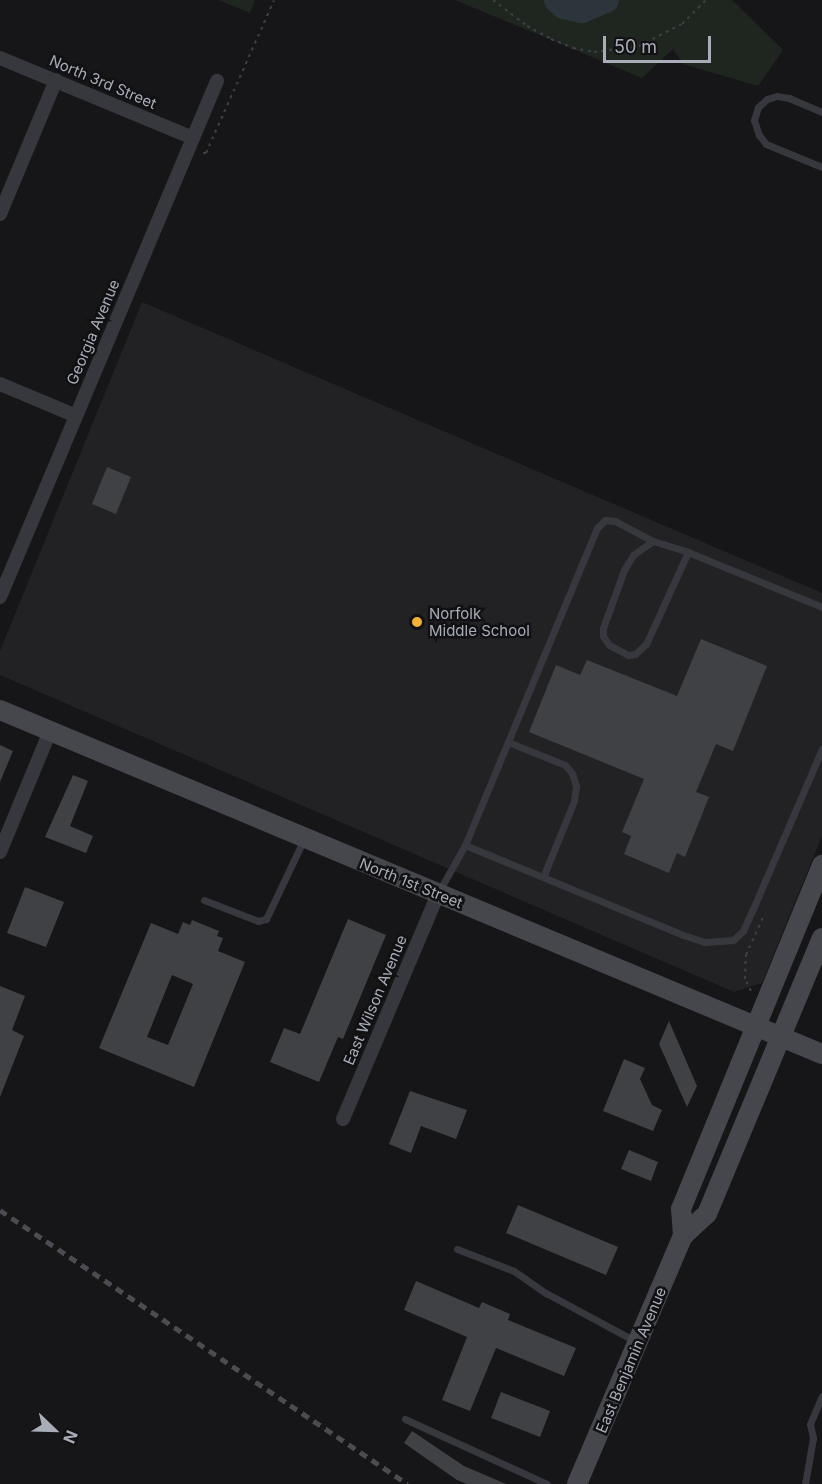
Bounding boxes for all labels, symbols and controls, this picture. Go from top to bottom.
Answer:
scale bar [606,24,714,62]
text: 50 m [614,36,657,57]
street label: North 3rd Street [47,51,159,113]
street label: Georgia Avenue [63,277,123,387]
place label: Norfolk Middle School [429,604,530,639]
marker: Norfolk Middle School [410,615,424,629]
street label: North 1st Street [357,854,465,912]
street label: East Wilson Avenue [340,932,410,1068]
street label: East Benjamin Avenue [592,1284,670,1436]
north arrow [24,1400,84,1460]
text: N [59,1428,82,1447]

